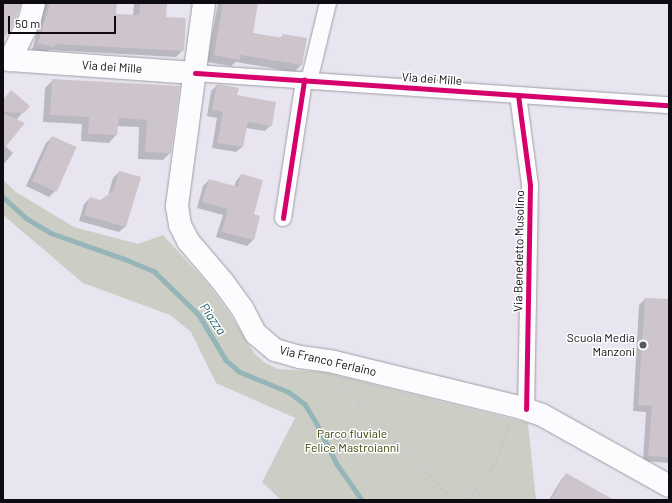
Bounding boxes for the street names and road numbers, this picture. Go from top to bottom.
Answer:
street label: Via dei Mille [81,58,143,76]
street label: Via dei Mille [401,70,463,88]
street label: Via Benedetto Musolino [511,190,527,312]
street label: Via Franco Ferlaino [278,343,378,379]

